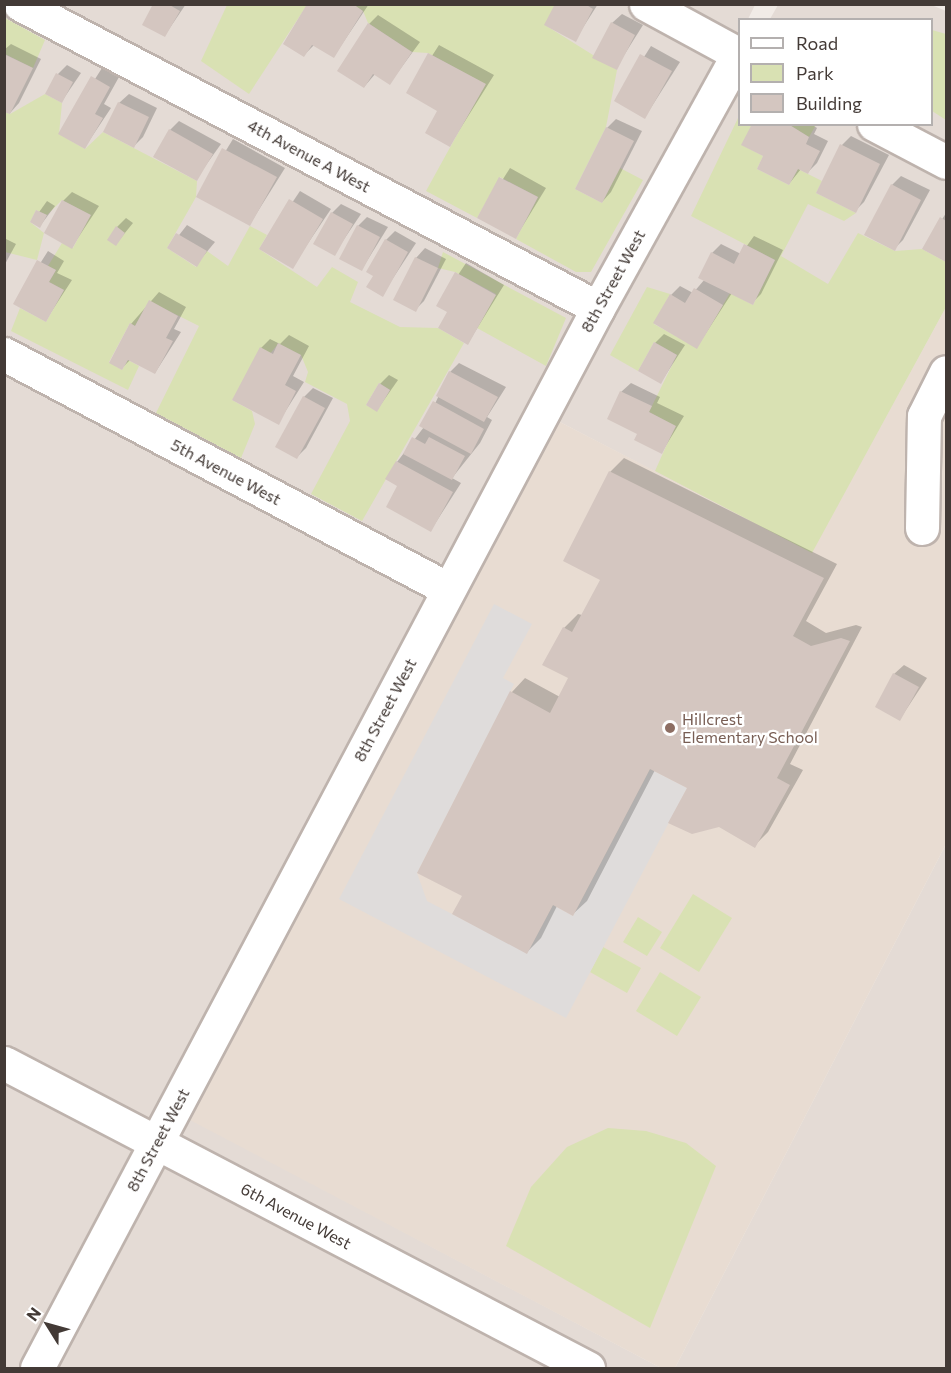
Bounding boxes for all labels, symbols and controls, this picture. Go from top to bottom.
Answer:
legend [738,18,933,126]
text: Road [796,32,838,54]
text: Park [796,62,834,84]
text: Building [796,92,862,114]
street label: 4th Avenue A West [244,116,374,196]
street label: 8th Street West [577,226,649,336]
street label: 5th Avenue West [168,435,284,509]
street label: 8th Street West [350,655,420,765]
place label: Hillcrest Elementary School [682,709,818,747]
marker: Hillcrest Elementary School [663,721,677,735]
street label: 8th Street West [123,1085,193,1195]
street label: 6th Avenue West [237,1179,355,1253]
north arrow [18,1295,78,1355]
text: N [22,1303,44,1324]

